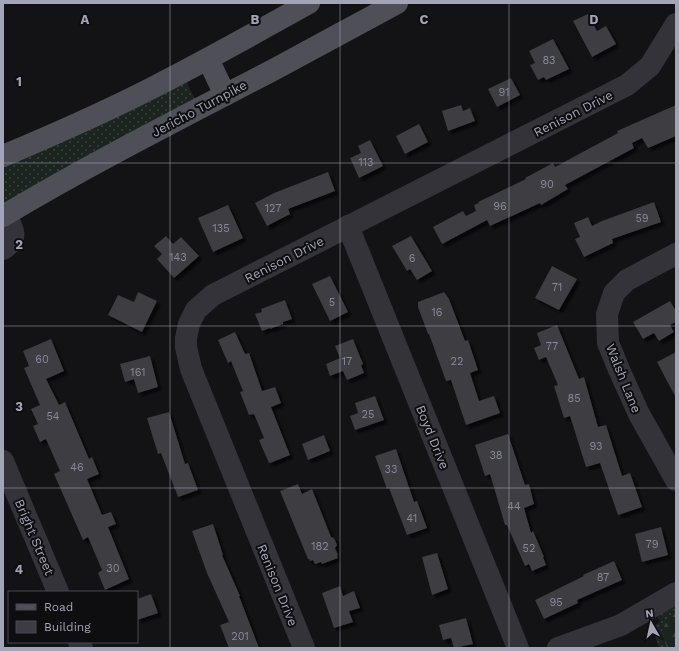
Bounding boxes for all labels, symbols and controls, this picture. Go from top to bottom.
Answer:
text: A [81,12,90,27]
text: B [251,12,260,27]
text: C [420,12,429,27]
text: D [589,12,599,27]
house number: 83 [543,54,555,67]
text: 1 [16,74,22,89]
street label: Jericho Turnpike [149,77,249,140]
house number: 91 [498,86,510,99]
street label: Renison Drive [531,87,615,140]
house number: 113 [359,156,374,169]
house number: 90 [540,178,554,191]
house number: 96 [493,200,507,213]
house number: 127 [265,202,281,215]
house number: 59 [635,212,649,225]
house number: 135 [212,222,230,235]
street label: Renison Drive [242,233,326,286]
text: 2 [15,237,23,252]
house number: 143 [169,251,187,264]
house number: 6 [409,252,416,265]
house number: 71 [552,281,562,294]
house number: 5 [329,296,335,309]
house number: 16 [432,306,443,319]
house number: 77 [546,340,558,353]
street label: Walsh Lane [603,341,644,415]
house number: 60 [35,353,49,366]
house number: 17 [342,355,352,368]
house number: 22 [451,355,463,368]
house number: 161 [130,366,146,379]
house number: 85 [567,392,581,405]
text: 3 [15,399,23,414]
street label: Boyd Drive [413,403,452,471]
house number: 25 [362,408,374,421]
house number: 54 [46,410,60,423]
house number: 93 [590,440,602,453]
house number: 38 [489,449,503,462]
house number: 46 [70,461,84,474]
house number: 33 [385,463,397,476]
street label: Bright Street [12,497,58,578]
house number: 44 [507,500,521,513]
house number: 41 [407,512,417,525]
house number: 79 [646,538,659,551]
house number: 182 [311,540,329,553]
street label: Renison Drive [254,542,301,628]
house number: 52 [523,542,535,555]
text: 4 [15,562,24,577]
house number: 30 [106,562,120,575]
house number: 87 [597,571,609,584]
legend [8,591,138,643]
house number: 95 [549,596,563,609]
text: Road [44,600,73,614]
north arrow [631,603,671,643]
text: N [644,607,655,621]
text: Building [44,620,91,634]
house number: 201 [231,630,249,643]

